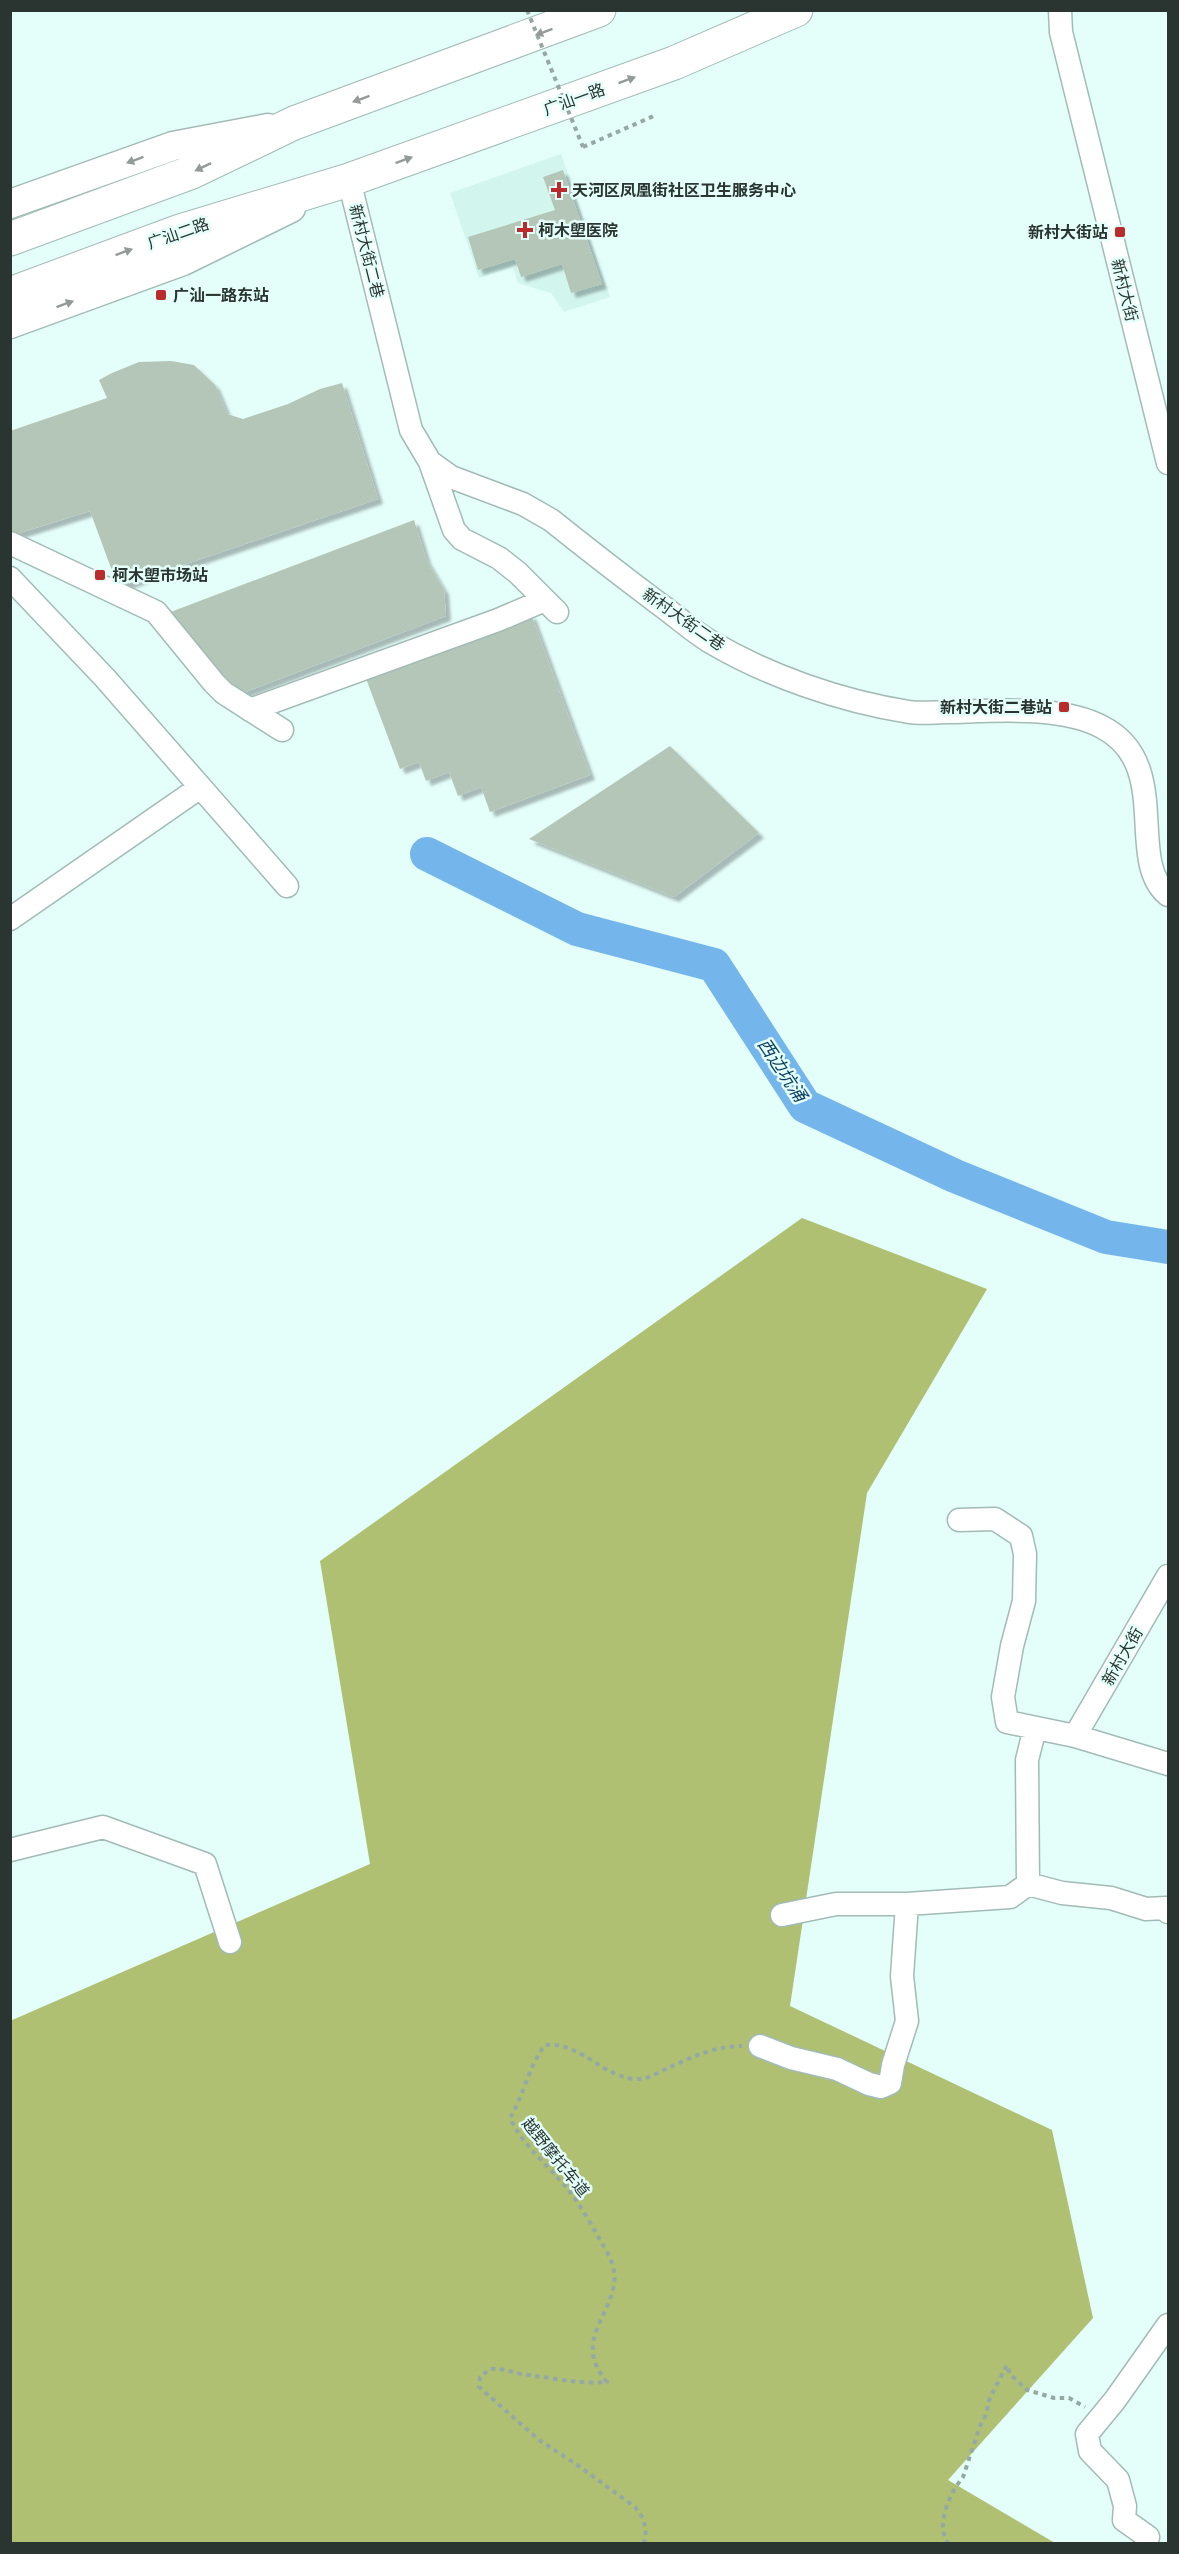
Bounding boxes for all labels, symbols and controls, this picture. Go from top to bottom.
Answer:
one-way arrow [535,27,553,37]
one-way arrow [618,74,636,84]
street label: 广汕一路 [541,80,607,119]
one-way arrow [352,94,370,104]
one-way arrow [125,155,143,165]
one-way arrow [395,155,413,165]
one-way arrow [194,161,212,171]
marker: 天河区凤凰街社区卫生服务中心 [550,181,568,199]
place label: 天河区凤凰街社区卫生服务中心 [572,181,796,200]
street label: 新村大街二巷 [346,202,387,300]
street label: 广汕二路 [145,214,212,253]
marker: 柯木塱医院 [516,221,534,239]
place label: 柯木塱医院 [538,221,618,240]
place label: 新村大街站 [1028,223,1108,242]
marker: 新村大街站 [1113,225,1127,239]
one-way arrow [116,246,134,256]
street label: 新村大街 [1108,257,1141,323]
place label: 广汕一路东站 [173,286,269,305]
marker: 广汕一路东站 [154,288,168,302]
one-way arrow [57,299,75,309]
place label: 柯木塱市场站 [112,566,208,585]
marker: 柯木塱市场站 [93,568,107,582]
street label: 新村大街二巷 [639,584,728,655]
place label: 新村大街二巷站 [940,698,1052,717]
marker: 新村大街二巷站 [1057,700,1071,714]
water label: 西边坑涌 [753,1034,812,1108]
street label: 新村大街 [1098,1624,1147,1689]
street label: 越野摩托车道 [518,2114,593,2201]

